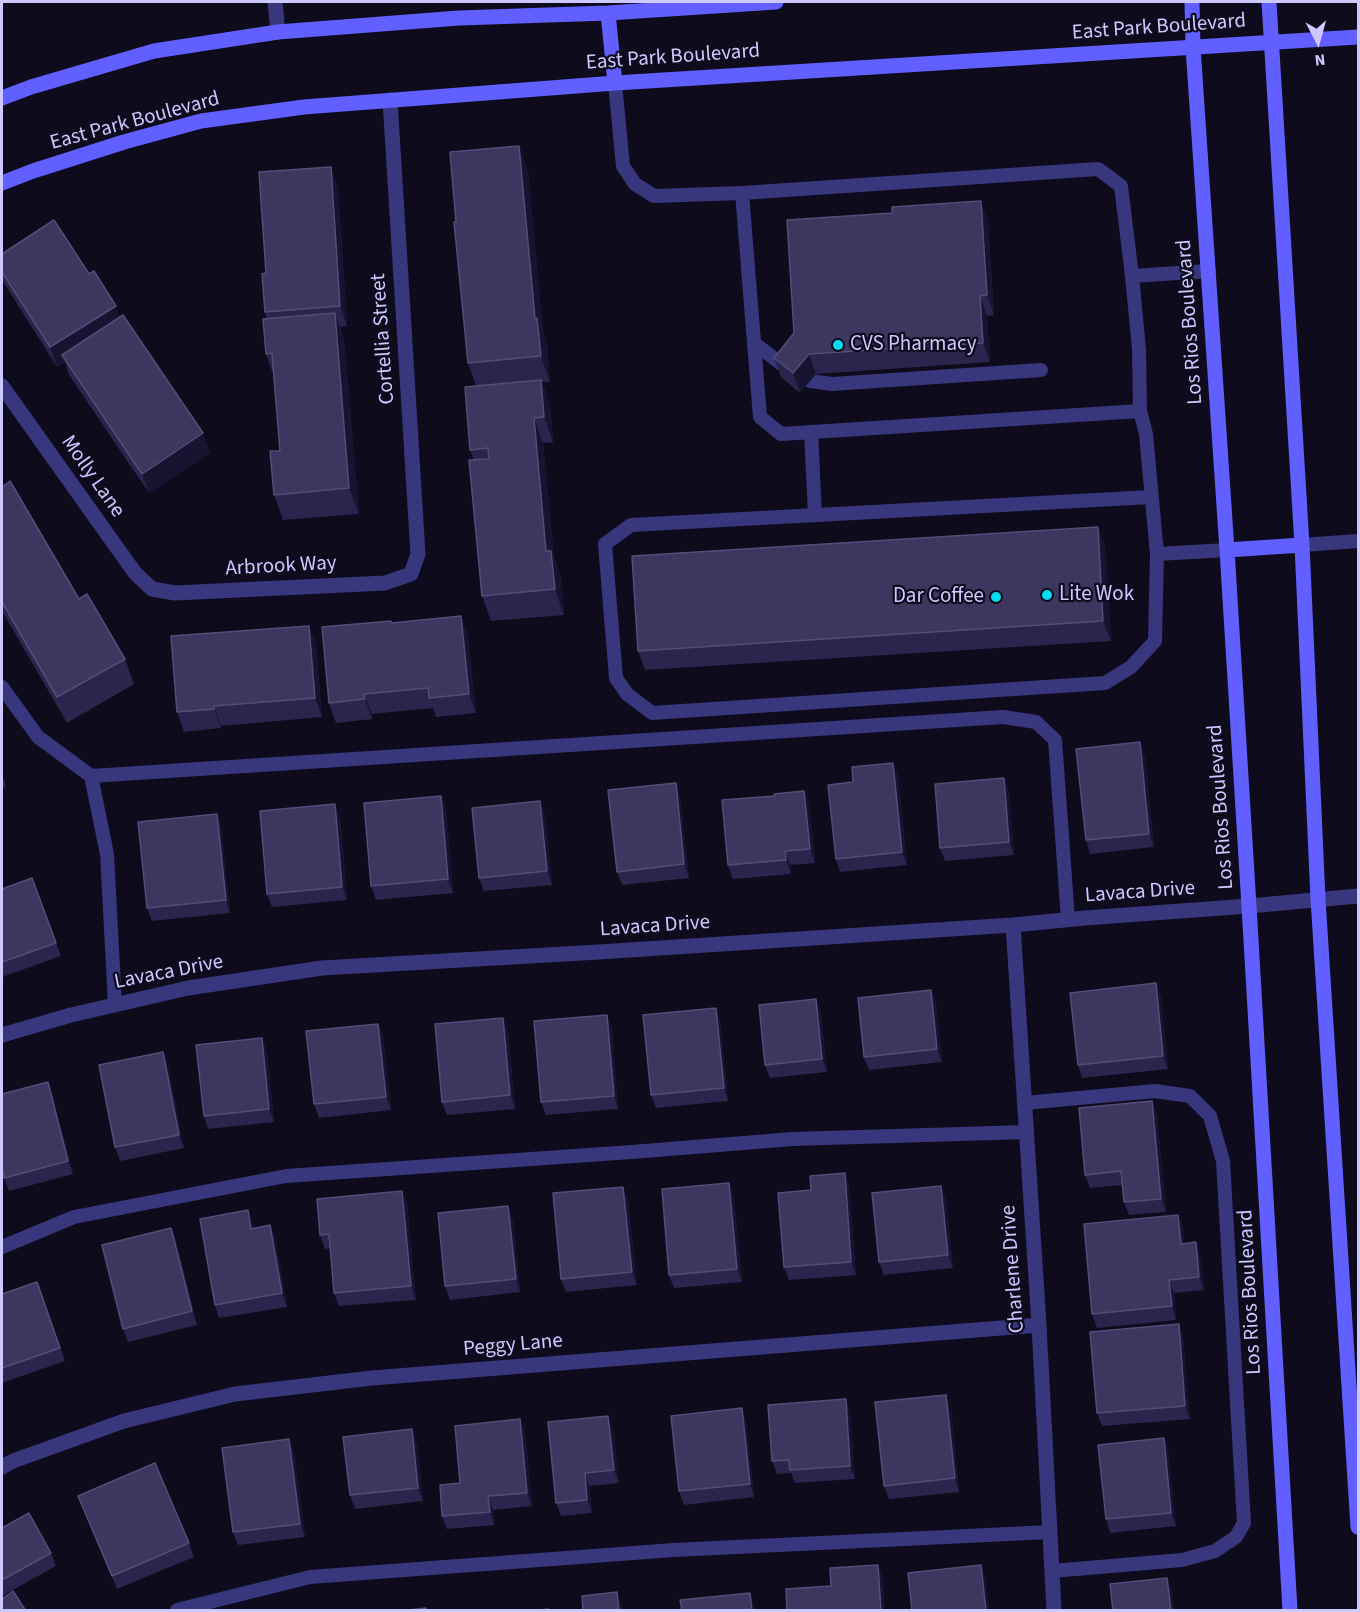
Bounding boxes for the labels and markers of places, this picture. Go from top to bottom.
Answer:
place label: CVS Pharmacy [850,332,977,358]
marker: CVS Pharmacy [831,338,845,352]
place label: Lite Wok [1059,582,1134,608]
place label: Dar Coffee [893,584,984,610]
marker: Lite Wok [1040,588,1054,602]
marker: Dar Coffee [989,590,1003,604]

